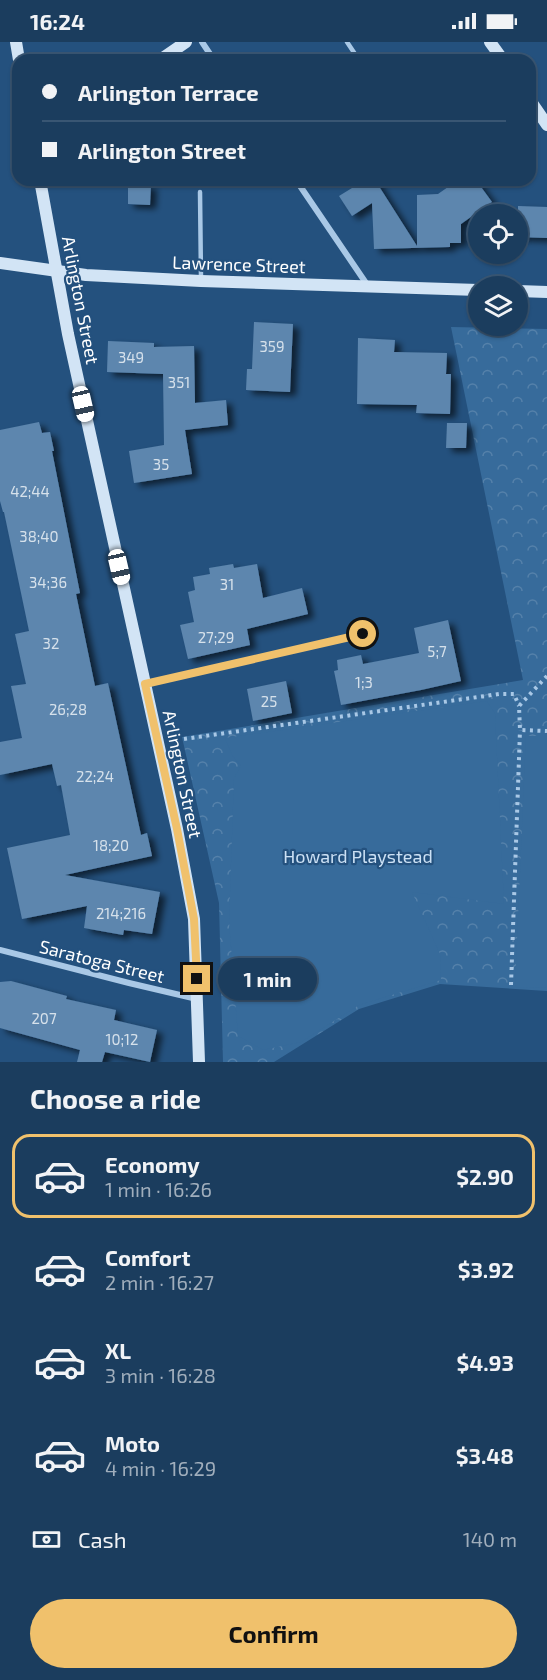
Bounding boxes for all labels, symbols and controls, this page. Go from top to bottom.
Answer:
text: 16:24 [30,8,85,34]
text: Arlington Terrace [78,79,259,105]
text: Arlington Street [78,137,246,163]
map controls [468,204,528,336]
button: locate [468,204,528,264]
street label: Arlington Street [58,234,104,366]
street label: Lawrence Street [172,251,306,277]
button: layers [468,276,528,336]
house number: 359 [260,337,284,355]
house number: 349 [118,348,144,366]
house number: 351 [168,373,190,391]
car [70,384,96,424]
house number: 35 [153,455,169,473]
house number: 42;44 [10,482,50,500]
house number: 38;40 [19,527,59,545]
car [106,547,132,587]
house number: 34;36 [29,573,67,591]
house number: 31 [220,575,234,593]
route start [349,620,376,647]
house number: 27;29 [198,628,234,646]
house number: 32 [43,634,59,652]
house number: 5;7 [427,642,447,660]
house number: 1;3 [355,673,373,691]
house number: 25 [261,692,277,710]
house number: 26;28 [49,700,87,718]
street label: Arlington Street [159,708,207,840]
house number: 22;24 [76,767,114,785]
house number: 18;20 [93,836,129,854]
park label: Howard Playstead [283,845,433,867]
house number: 214;216 [96,904,146,922]
street label: Saratoga Street [37,935,167,987]
callout: 1 min [218,958,317,1000]
route end [183,965,210,992]
text: 1 min [243,967,292,991]
house number: 207 [31,1009,57,1027]
house number: 10;12 [106,1030,138,1048]
text: Choose a ride [30,1082,201,1114]
icon: car [33,1149,87,1203]
text: Economy [105,1151,200,1177]
text: $2.90 [456,1163,514,1189]
text: 1 min · 16:26 [105,1177,212,1201]
icon: car [33,1242,87,1296]
text: Comfort [105,1244,190,1270]
text: $3.92 [458,1256,514,1282]
text: 2 min · 16:27 [105,1270,214,1294]
icon: car [33,1335,87,1389]
text: XL [105,1337,131,1363]
text: $4.93 [456,1349,514,1375]
text: 3 min · 16:28 [105,1363,216,1387]
icon: car [33,1428,87,1482]
text: Moto [105,1430,160,1456]
text: $3.48 [456,1442,514,1468]
text: 4 min · 16:29 [105,1456,216,1480]
icon: cash [30,1523,63,1556]
text: Cash [78,1526,127,1552]
text: 140 m [463,1527,517,1551]
button: Confirm [30,1599,517,1668]

